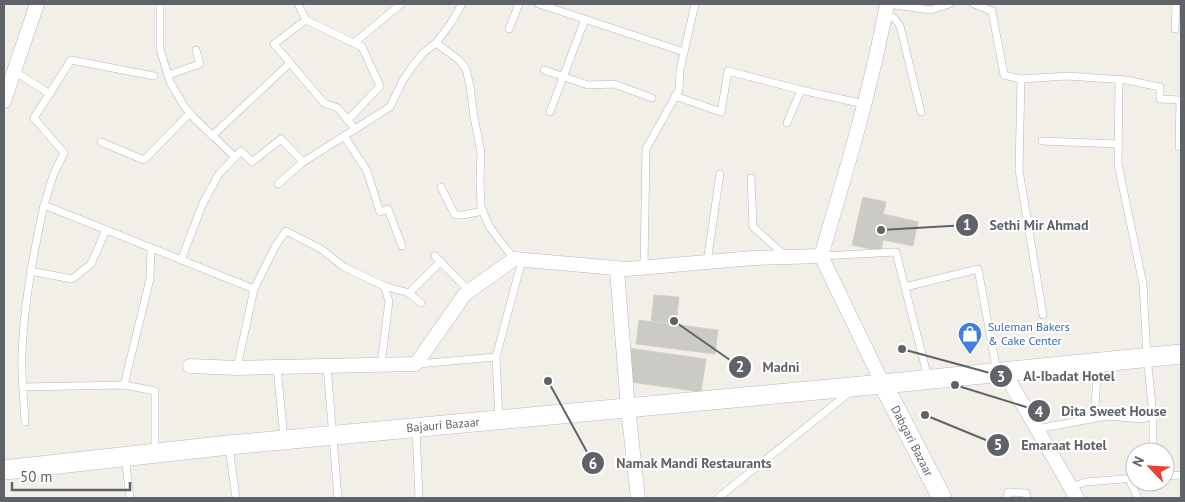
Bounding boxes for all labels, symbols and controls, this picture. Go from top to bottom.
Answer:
callout: Sethi Mir Ahmad [955,210,1099,239]
text: 1 [963,215,971,234]
text: Sethi Mir Ahmad [989,216,1089,234]
place label: Suleman Bakers & Cake Center [988,319,1070,348]
shop icon: Suleman Bakers & Cake Center [957,321,983,355]
callout: Madni [728,352,810,381]
text: 2 [736,357,744,376]
text: Madni [762,358,800,376]
callout: Al-Ibadat Hotel [988,362,1125,391]
text: 3 [997,367,1005,386]
text: Al-Ibadat Hotel [1023,367,1116,385]
callout: Dita Sweet House [1027,397,1177,426]
text: 4 [1035,402,1044,421]
text: Dita Sweet House [1061,402,1167,420]
street label: Dabgari Bazaar [888,403,937,479]
street label: Bajauri Bazaar [406,414,480,435]
callout: Emaraat Hotel [986,431,1116,460]
text: 5 [994,435,1002,454]
text: Emaraat Hotel [1021,436,1108,454]
north arrow [1125,442,1175,492]
callout: Namak Mandi Restaurants [581,449,781,478]
text: 6 [589,454,597,473]
text: Namak Mandi Restaurants [616,454,772,472]
text: N [1128,454,1148,469]
scale bar [12,460,130,492]
text: 50 m [20,467,53,486]

